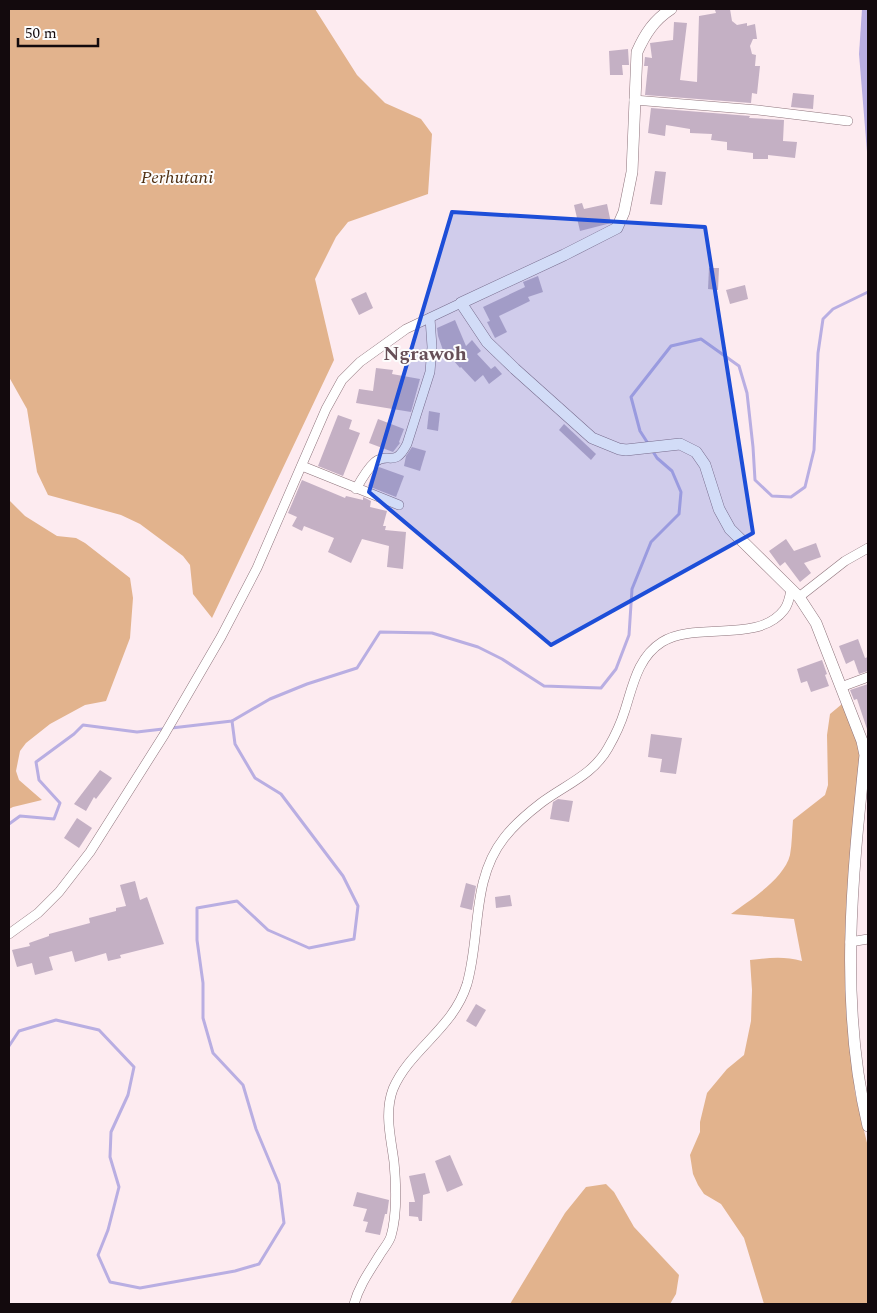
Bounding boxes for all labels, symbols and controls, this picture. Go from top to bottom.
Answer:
scale bar [18,15,98,47]
text: 50 m [25,22,57,45]
park label: Perhutani [141,164,213,191]
district label: Ngrawoh [383,339,467,369]

